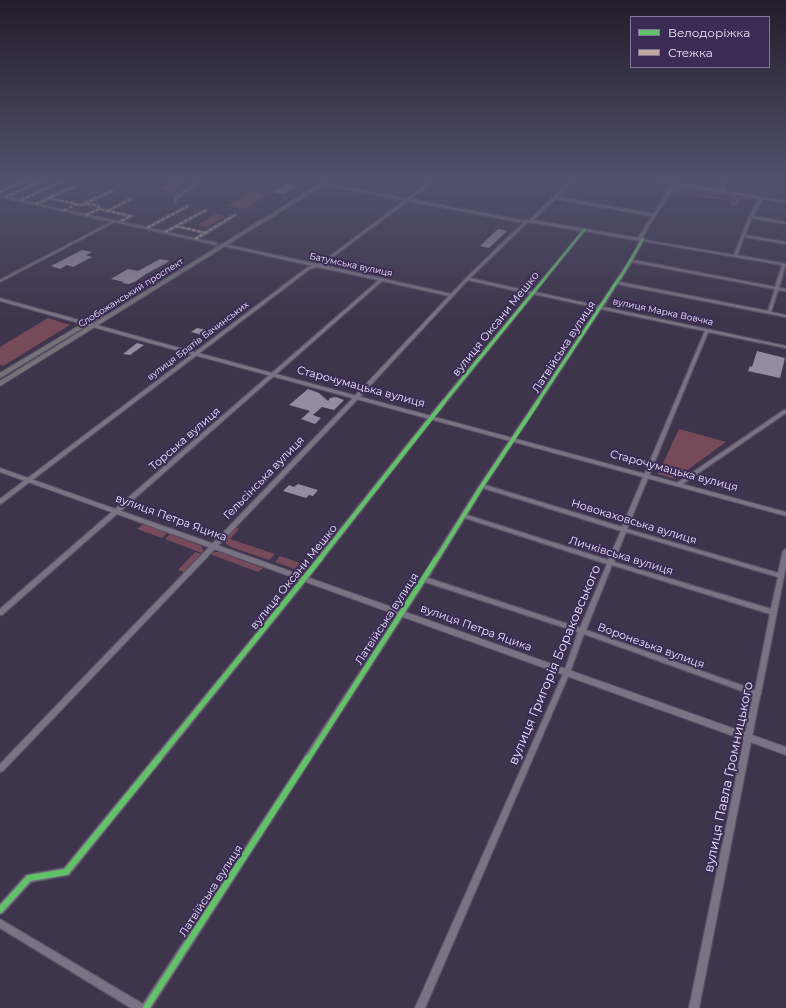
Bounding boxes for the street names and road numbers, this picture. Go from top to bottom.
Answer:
street label: Батумська вулиця [308,251,394,279]
street label: Слобожанський проспект [76,256,186,330]
street label: вулиця Оксани Мешко [450,269,542,379]
street label: вулиця Марка Вовчка [612,296,714,328]
street label: вулиця Братів Бачинських [145,299,251,383]
street label: Латвійська вулиця [529,299,599,395]
street label: Старочумацька вулиця [295,364,427,410]
street label: Торська вулиця [147,405,223,473]
street label: Гельсінська вулиця [221,434,307,522]
street label: Старочумацька вулиця [608,448,740,494]
street label: вулиця Петра Яцика [113,492,229,544]
street label: Новокаховська вулиця [569,497,699,547]
street label: вулиця Оксани Мешко [248,522,340,632]
street label: Личківська вулиця [567,534,675,578]
street label: вулиця Григорія Бораковського [506,563,604,767]
street label: Латвійська вулиця [352,571,422,667]
street label: вулиця Петра Яцика [418,602,534,654]
street label: Воронезька вулиця [596,620,706,672]
street label: вулиця Павла Громницького [701,680,757,874]
street label: Латвійська вулиця [176,843,246,939]

